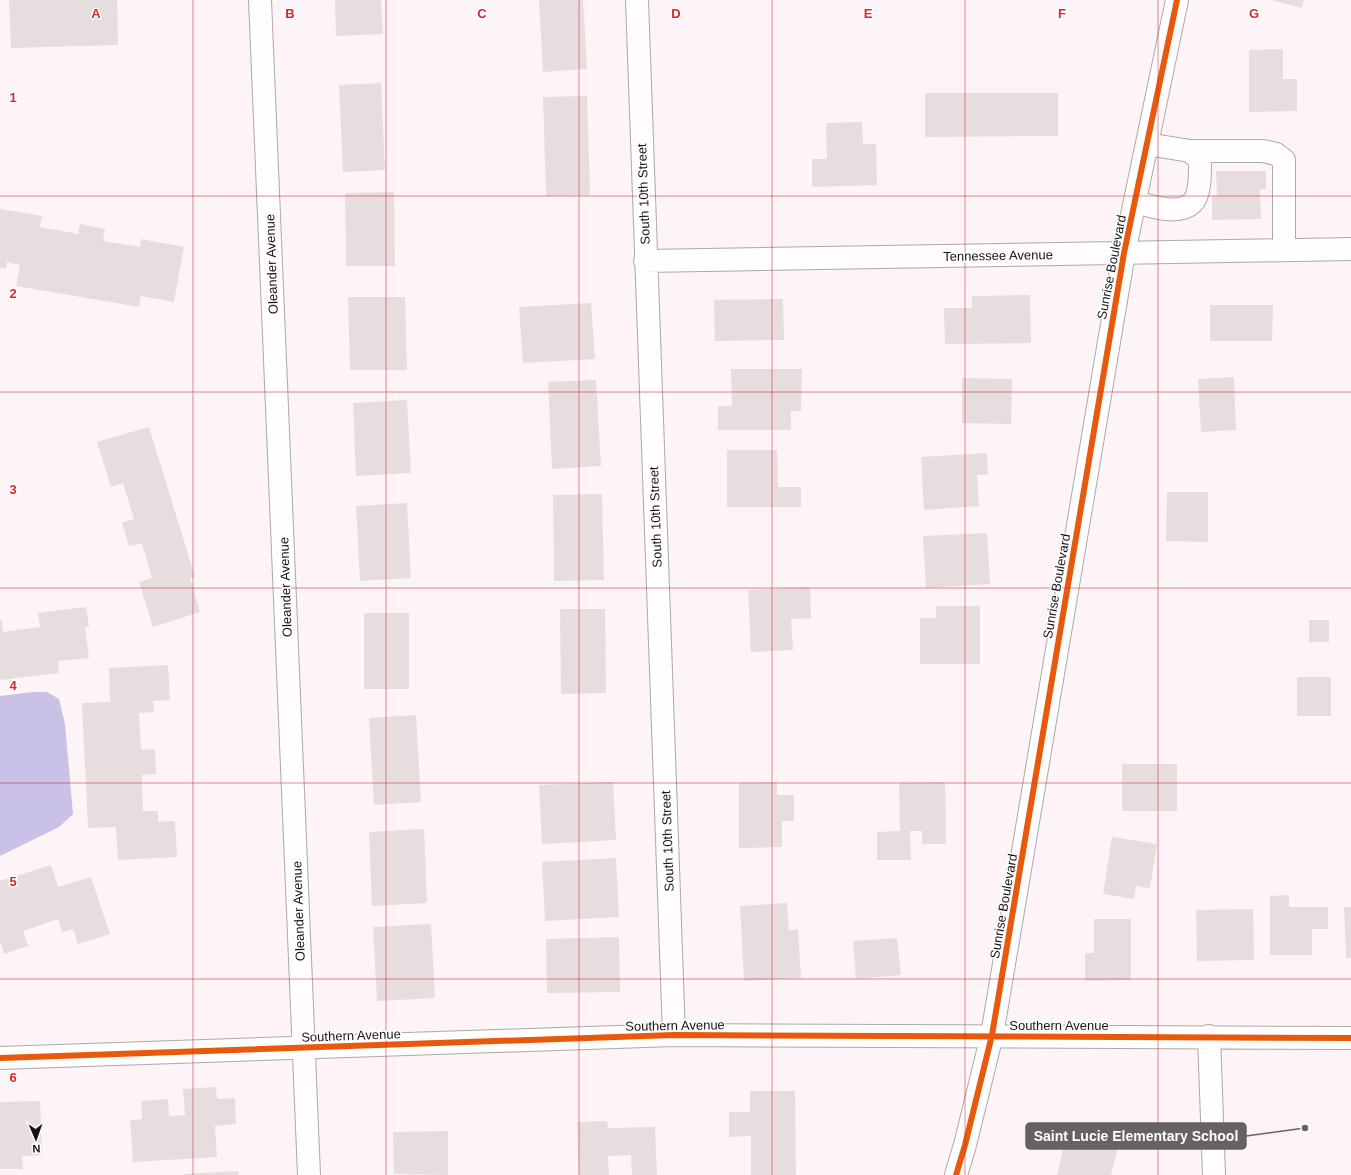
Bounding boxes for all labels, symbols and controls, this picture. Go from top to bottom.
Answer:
text: A [91,6,101,21]
text: B [285,6,295,21]
text: C [477,6,487,21]
text: D [671,6,681,21]
text: E [864,6,873,21]
text: F [1058,6,1066,21]
text: G [1249,6,1259,21]
text: 1 [9,90,17,105]
street label: South 10th Street [634,143,653,245]
street label: Oleander Avenue [262,214,281,314]
street label: Sunrise Boulevard [1094,214,1129,321]
street label: Tennessee Avenue [943,247,1053,264]
text: 2 [9,286,17,301]
street label: South 10th Street [646,466,665,568]
text: 3 [9,482,17,497]
street label: Sunrise Boulevard [1040,532,1073,640]
street label: Oleander Avenue [276,537,295,637]
text: 4 [9,678,17,693]
street label: South 10th Street [658,790,677,892]
street label: Sunrise Boulevard [987,852,1020,960]
street label: Oleander Avenue [289,861,308,961]
text: 5 [9,874,17,889]
street label: Southern Avenue [625,1017,725,1034]
street label: Southern Avenue [1009,1018,1109,1033]
street label: Southern Avenue [301,1026,401,1045]
text: 6 [9,1070,17,1085]
north arrow [16,1119,56,1159]
callout: Saint Lucie Elementary School [1026,1123,1246,1149]
text: Saint Lucie Elementary School [1034,1128,1238,1144]
text: N [32,1143,41,1155]

